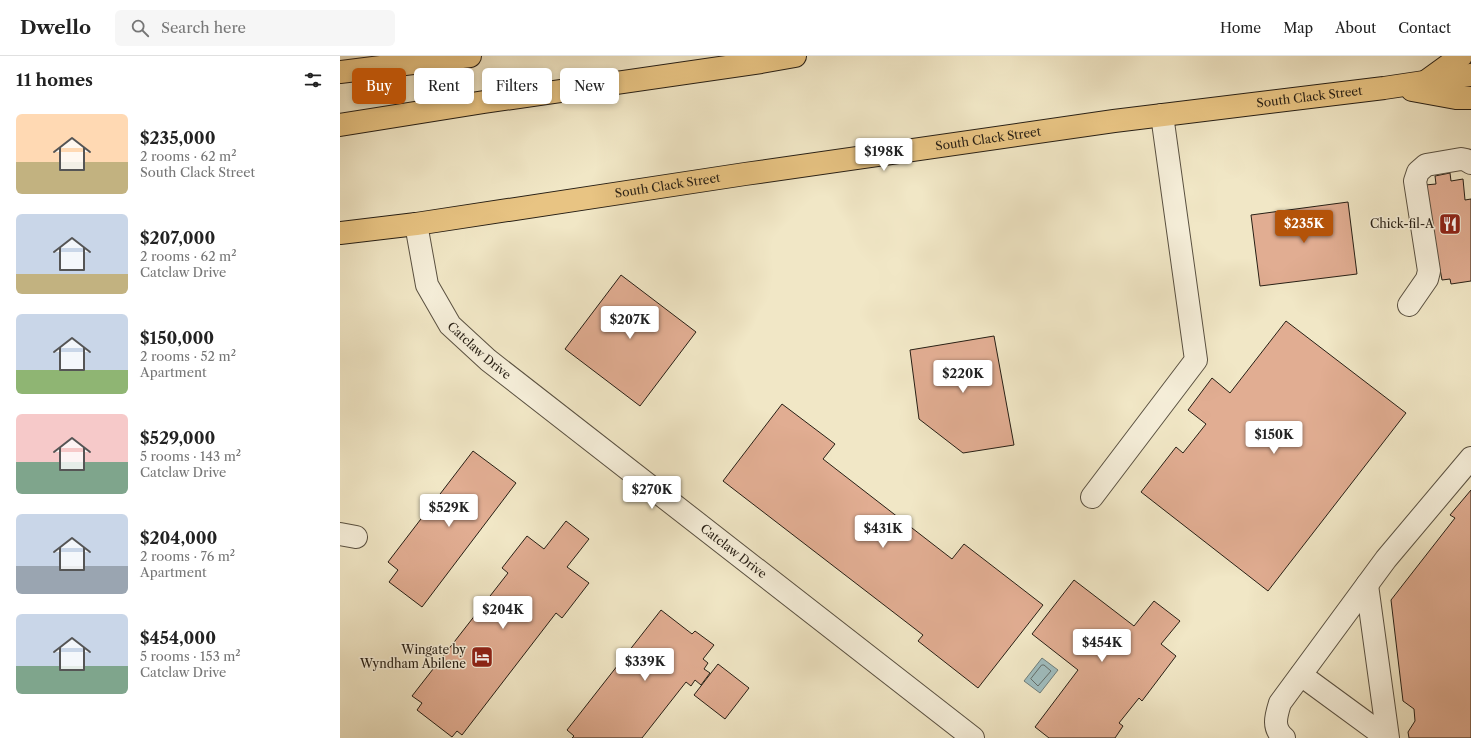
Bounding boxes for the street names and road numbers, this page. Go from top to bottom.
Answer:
street label: South Clack Street [1256,83,1364,111]
street label: South Clack Street [934,123,1043,154]
street label: South Clack Street [614,170,722,201]
street label: Catclaw Drive [445,318,514,382]
street label: Catclaw Drive [698,520,770,582]

